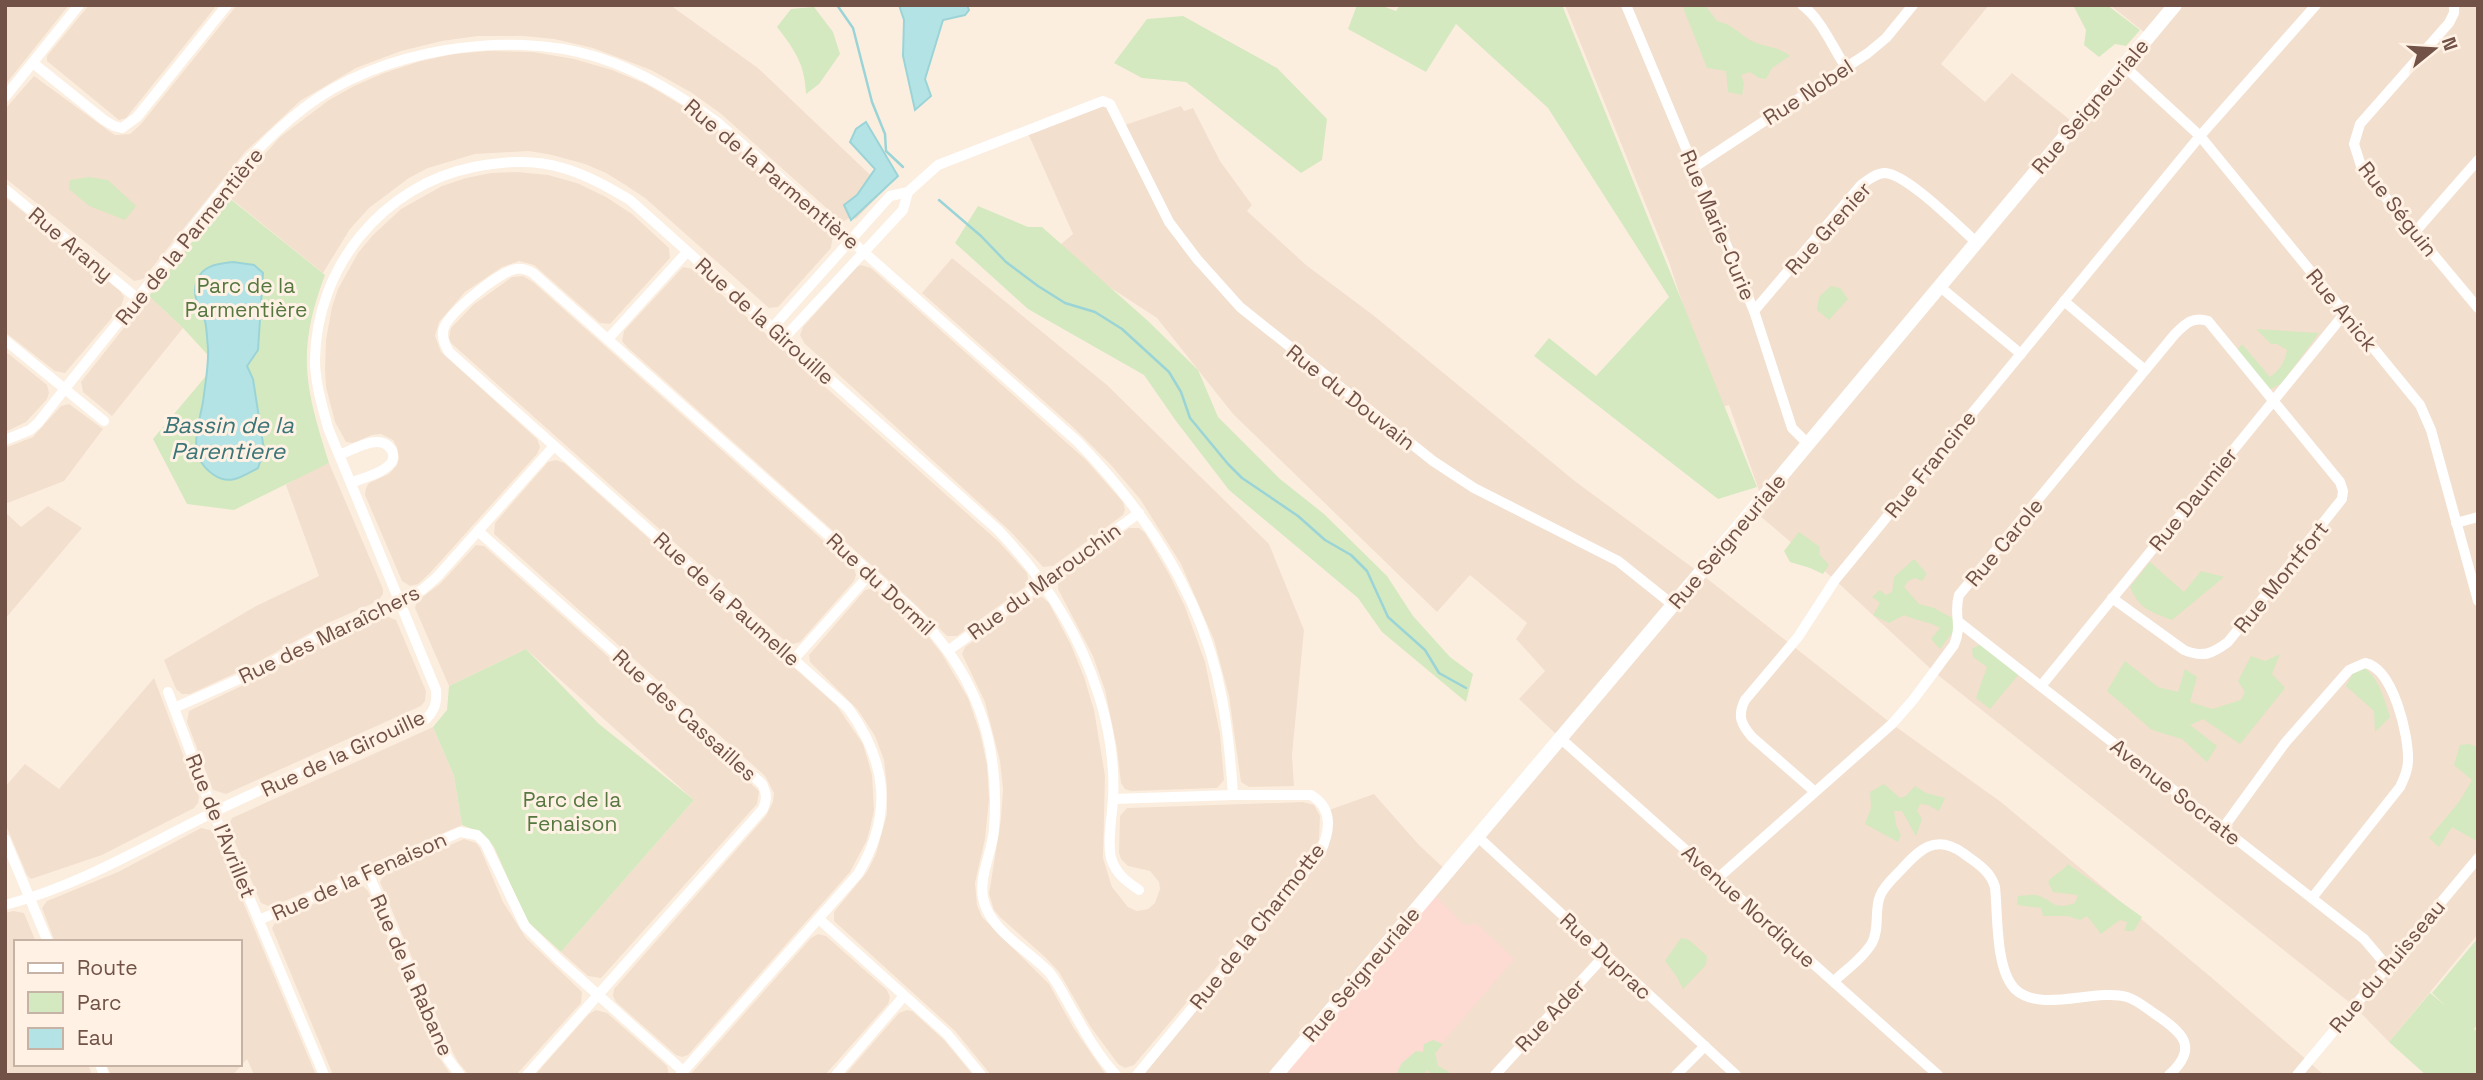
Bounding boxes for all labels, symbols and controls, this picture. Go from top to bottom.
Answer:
north arrow [2399,14,2469,84]
street label: Rue Seigneuriale [2025,33,2155,179]
text: N [2436,34,2464,54]
street label: Rue Nobel [1758,53,1858,131]
street label: Rue de la Parmentière [679,93,865,255]
street label: Rue de la Parmentière [109,142,269,330]
street label: Rue Marie-Curie [1674,146,1762,304]
street label: Rue Séguin [2352,156,2444,262]
street label: Rue Grenier [1779,176,1877,280]
street label: Rue Arany [23,201,119,287]
street label: Rue de la Girouille [690,251,840,391]
street label: Rue Anick [2300,263,2384,357]
park label: Parc de la Parmentière [185,272,307,323]
street label: Rue du Douvain [1281,338,1421,456]
street label: Rue Francine [1878,405,1982,523]
water label: Bassin de la Parentiere [162,410,294,466]
street label: Rue Daumier [2143,441,2243,556]
street label: Rue Seigneuriale [1662,468,1792,614]
street label: Rue Carole [1959,492,2049,592]
street label: Rue du Marouchin [962,516,1126,646]
street label: Rue Montfort [2228,516,2334,638]
street label: Rue de la Paumelle [648,526,806,672]
street label: Rue du Dormil [821,527,941,641]
street label: Rue des Maraîchers [234,578,424,690]
street label: Rue des Cassailles [607,643,763,787]
street label: Rue de la Girouille [257,703,429,803]
street label: Avenue Socrate [2105,733,2247,851]
street label: Rue de l'Avrillet [180,750,262,902]
park label: Parc de la Fenaison [523,786,621,837]
street label: Rue de la Fenaison [267,825,451,927]
street label: Rue de la Charmotte [1184,837,1330,1015]
street label: Avenue Nordique [1676,839,1822,973]
street label: Rue de la Rabane [364,890,460,1060]
street label: Rue du Ruisseau [2323,894,2451,1038]
street label: Rue Seigneuriale [1296,901,1426,1047]
street label: Rue Duprac [1554,907,1658,1005]
legend [14,940,242,1066]
text: Route [77,954,138,981]
street label: Rue Ader [1509,973,1591,1057]
text: Parc [77,989,122,1016]
text: Eau [77,1024,114,1051]

